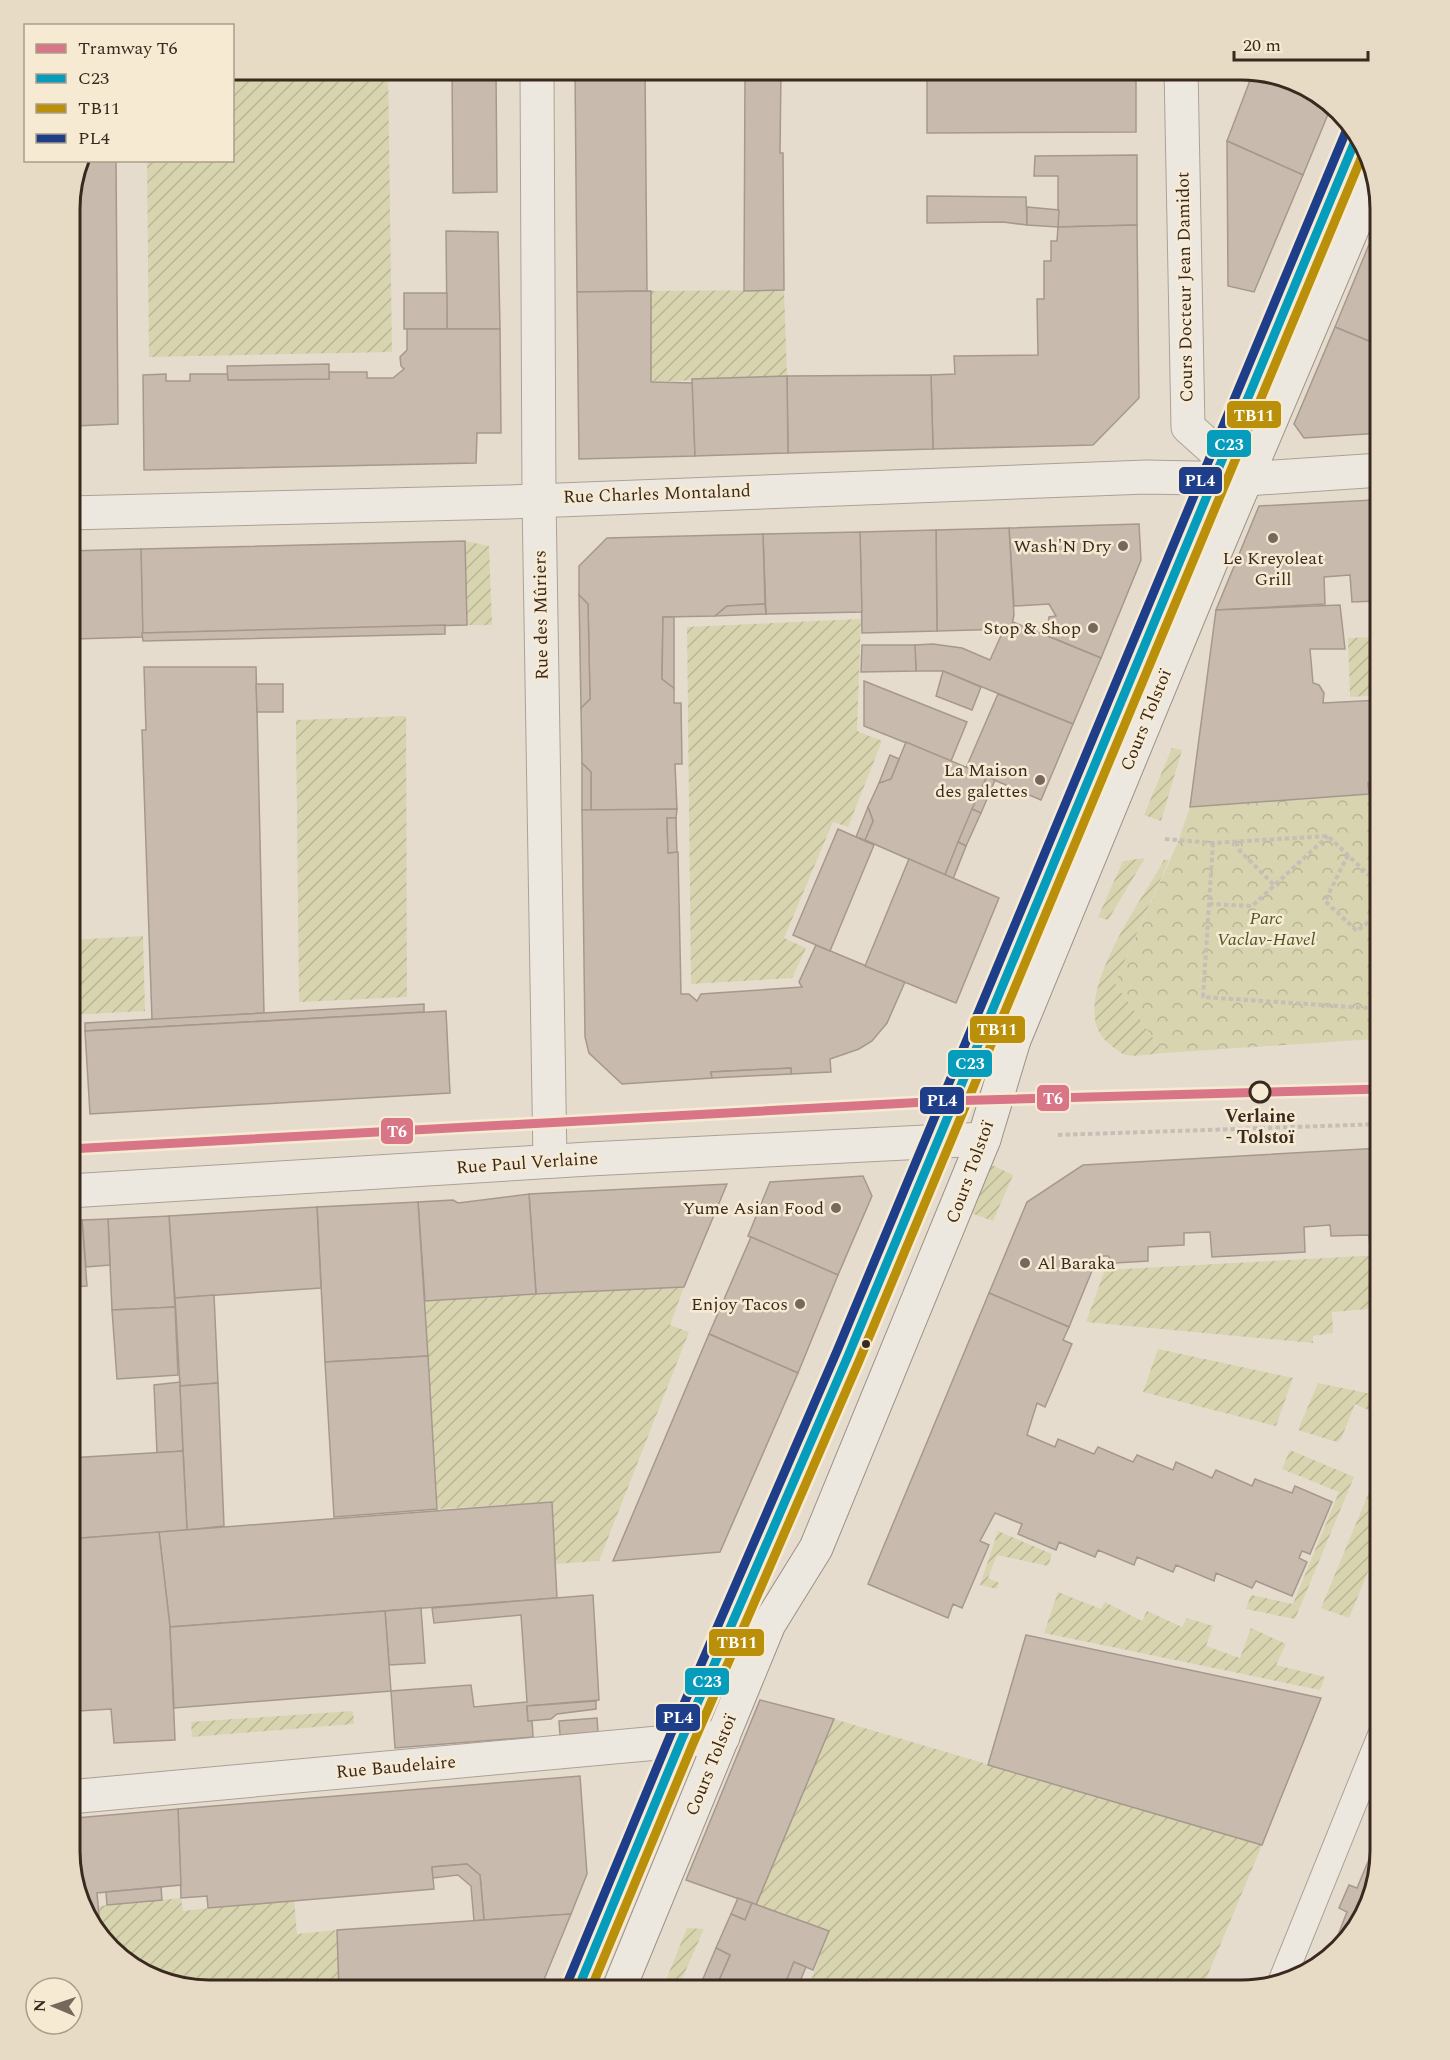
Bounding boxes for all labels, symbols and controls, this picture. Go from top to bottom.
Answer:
legend [24,24,234,162]
scale bar [1234,24,1368,62]
text: 20 m [1243,32,1281,59]
text: Tramway T6 [78,35,178,62]
text: C23 [78,65,109,92]
text: TB11 [78,95,120,122]
text: PL4 [78,125,110,152]
street label: Cours Docteur Jean Damidot [1169,171,1201,403]
line badge: TB11 [1226,400,1282,429]
text: TB11 [1234,404,1274,428]
line badge: C23 [1206,429,1252,458]
text: C23 [1214,433,1244,457]
line badge: PL4 [1178,466,1223,495]
text: PL4 [1185,469,1215,493]
street label: Rue Charles Montaland [563,477,751,511]
marker: Le Kreyoleat Grill [1266,531,1280,545]
place label: Wash'N Dry [1014,533,1112,560]
marker: Wash'N Dry [1116,539,1130,553]
place label: Le Kreyoleat Grill [1222,545,1324,593]
street label: Rue des Mûriers [526,550,556,680]
place label: Stop & Shop [983,615,1081,642]
marker: Stop & Shop [1086,621,1100,635]
street label: Cours Tolstoï [1113,665,1179,775]
place label: La Maison des galettes [935,757,1028,805]
marker: La Maison des galettes [1033,773,1047,787]
park label: Parc Vaclav-Havel [1217,905,1316,953]
line badge: TB11 [969,1015,1026,1044]
text: TB11 [977,1018,1017,1042]
line badge: C23 [947,1049,993,1078]
text: C23 [955,1052,985,1076]
marker: Verlaine - Tolstoï [1249,1081,1271,1103]
line badge: T6 [1036,1084,1070,1112]
line badge: PL4 [919,1086,965,1115]
text: T6 [1043,1087,1063,1111]
text: PL4 [927,1089,957,1113]
place label: Verlaine - Tolstoï [1225,1103,1295,1151]
street label: Cours Tolstoï [939,1116,1001,1227]
line badge: T6 [380,1117,414,1145]
text: T6 [387,1120,407,1144]
street label: Rue Paul Verlaine [455,1145,599,1181]
place label: Yume Asian Food [682,1195,824,1222]
marker: Yume Asian Food [829,1201,843,1215]
place label: Al Baraka [1037,1250,1116,1277]
marker: Al Baraka [1018,1256,1032,1270]
place label: Enjoy Tacos [691,1291,788,1318]
marker: Enjoy Tacos [793,1297,807,1311]
unlabelled marker [860,1338,872,1350]
line badge: TB11 [708,1628,765,1657]
text: TB11 [717,1631,757,1655]
line badge: C23 [684,1667,730,1696]
text: C23 [692,1670,722,1694]
line badge: PL4 [655,1703,701,1732]
text: PL4 [663,1706,693,1730]
street label: Cours Tolstoï [678,1710,744,1820]
street label: Rue Baudelaire [335,1748,457,1786]
north arrow [24,1976,84,2036]
text: N [28,1999,52,2012]

